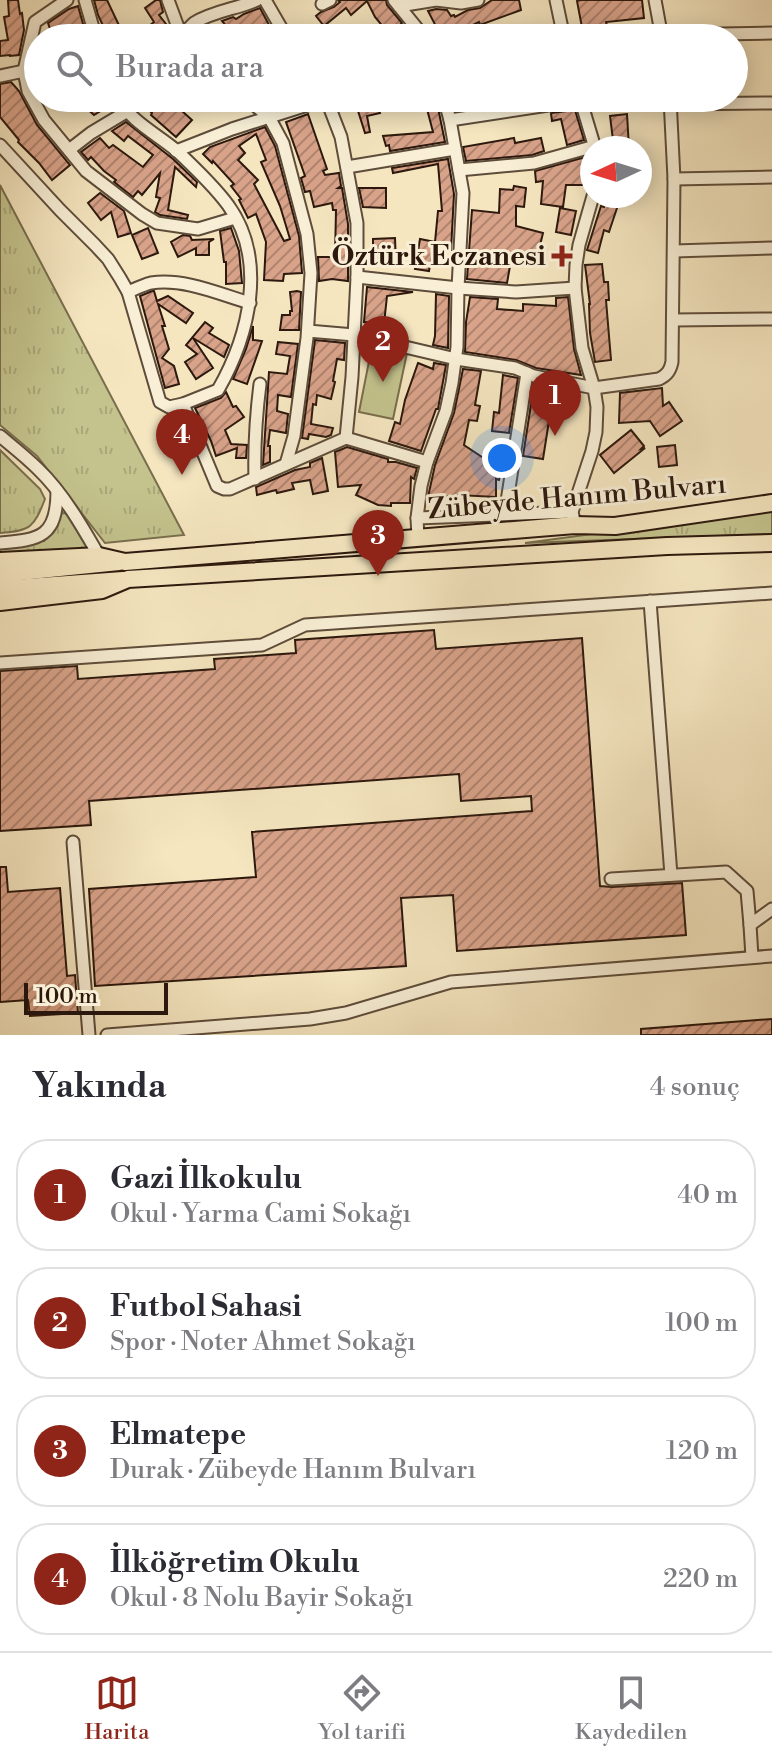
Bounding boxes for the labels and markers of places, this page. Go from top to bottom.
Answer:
place label: Öztürk Eczanesi [331,237,546,274]
marker: Öztürk Eczanesi [553,247,571,265]
pin: 2 [357,316,409,382]
pin: 1 [529,370,581,436]
pin: 4 [156,409,208,475]
pin: 3 [352,510,404,576]

